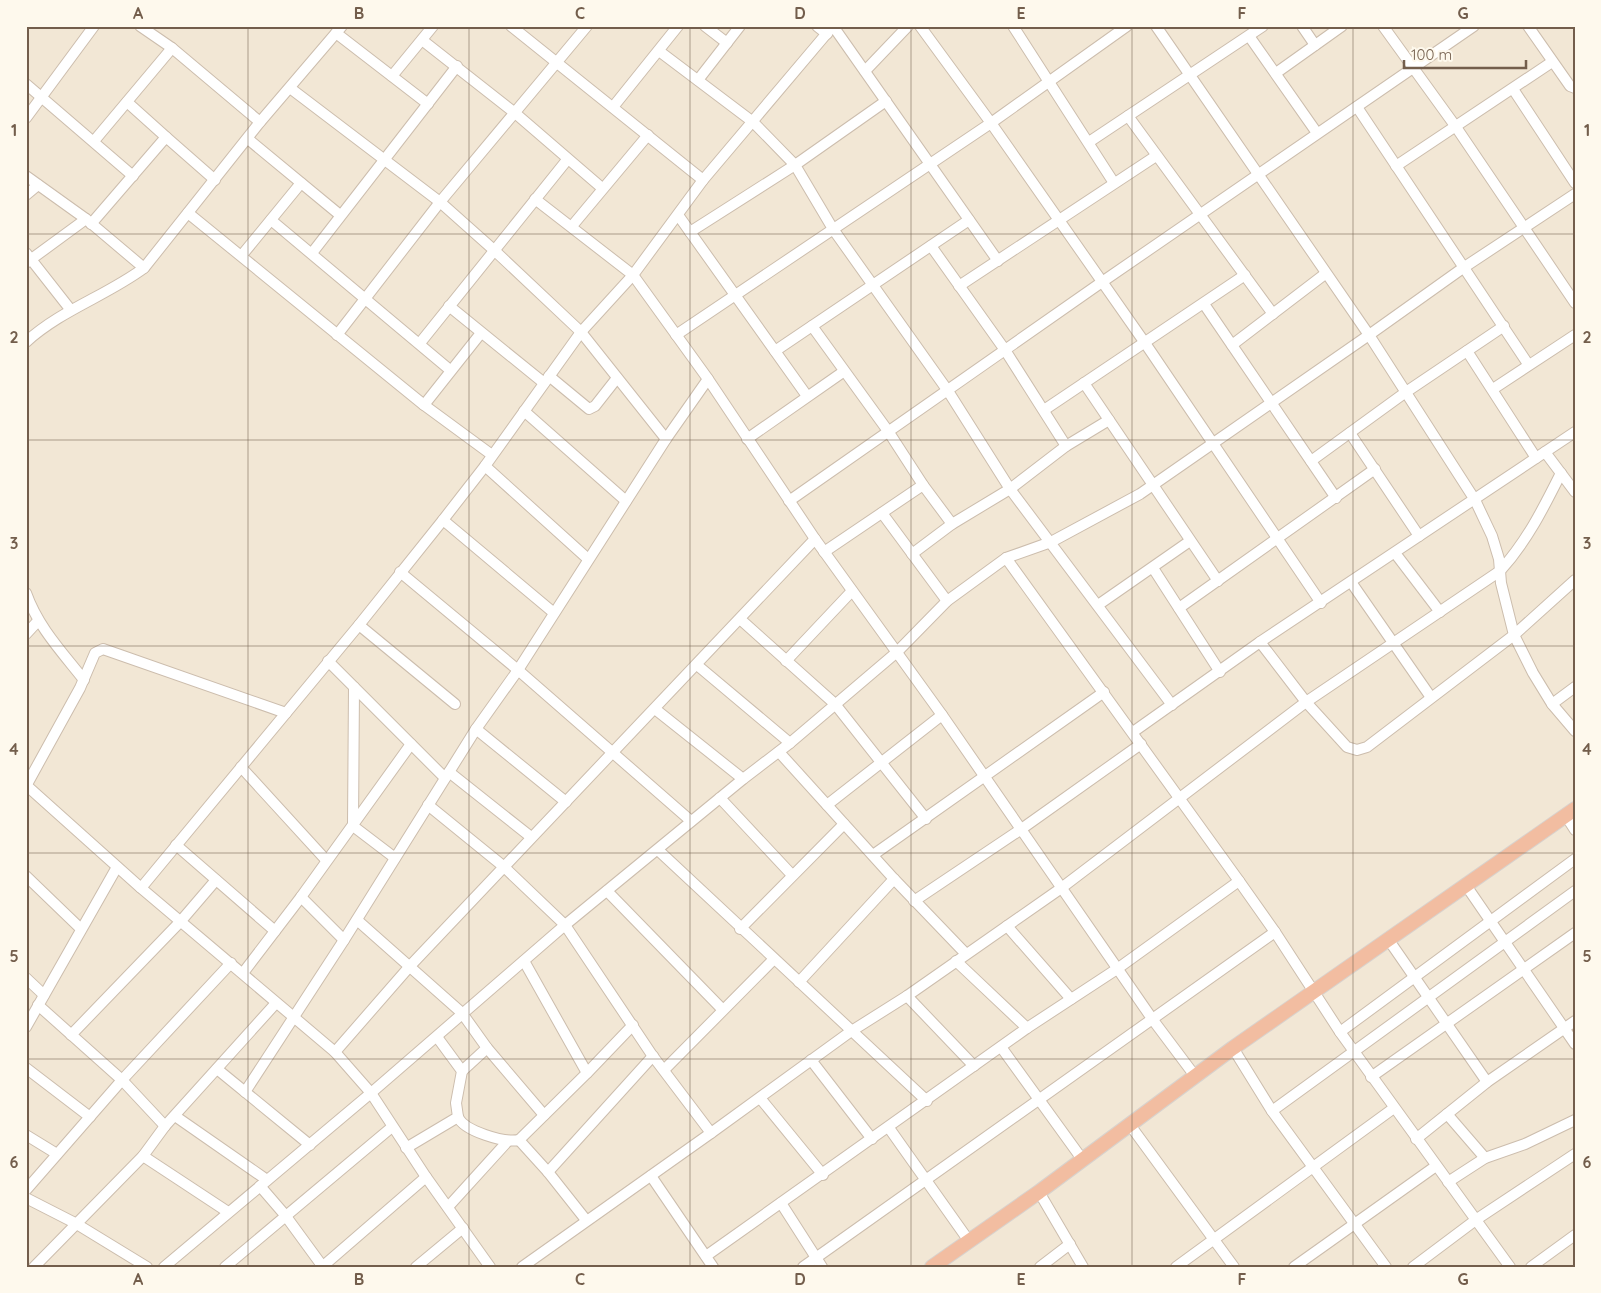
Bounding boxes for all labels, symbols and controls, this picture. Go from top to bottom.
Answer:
text: A [133,3,144,23]
text: B [354,3,364,23]
text: C [575,3,585,23]
text: D [794,3,806,23]
text: E [1016,3,1026,23]
text: F [1238,3,1247,23]
text: G [1457,3,1469,23]
scale bar [1404,38,1526,70]
text: 100 m [1411,45,1452,64]
text: 1 [11,120,17,140]
text: 1 [1584,120,1590,140]
text: 2 [9,327,19,347]
text: 2 [1582,327,1592,347]
text: 3 [10,533,18,553]
text: 3 [1583,533,1591,553]
text: 4 [9,739,19,759]
text: 4 [1582,739,1592,759]
text: 5 [9,946,19,966]
text: 5 [1582,946,1592,966]
text: 6 [10,1152,19,1172]
text: 6 [1583,1152,1592,1172]
text: A [133,1269,144,1289]
text: B [354,1269,364,1289]
text: C [575,1269,585,1289]
text: D [794,1269,806,1289]
text: E [1016,1269,1026,1289]
text: F [1238,1269,1247,1289]
text: G [1457,1269,1469,1289]

